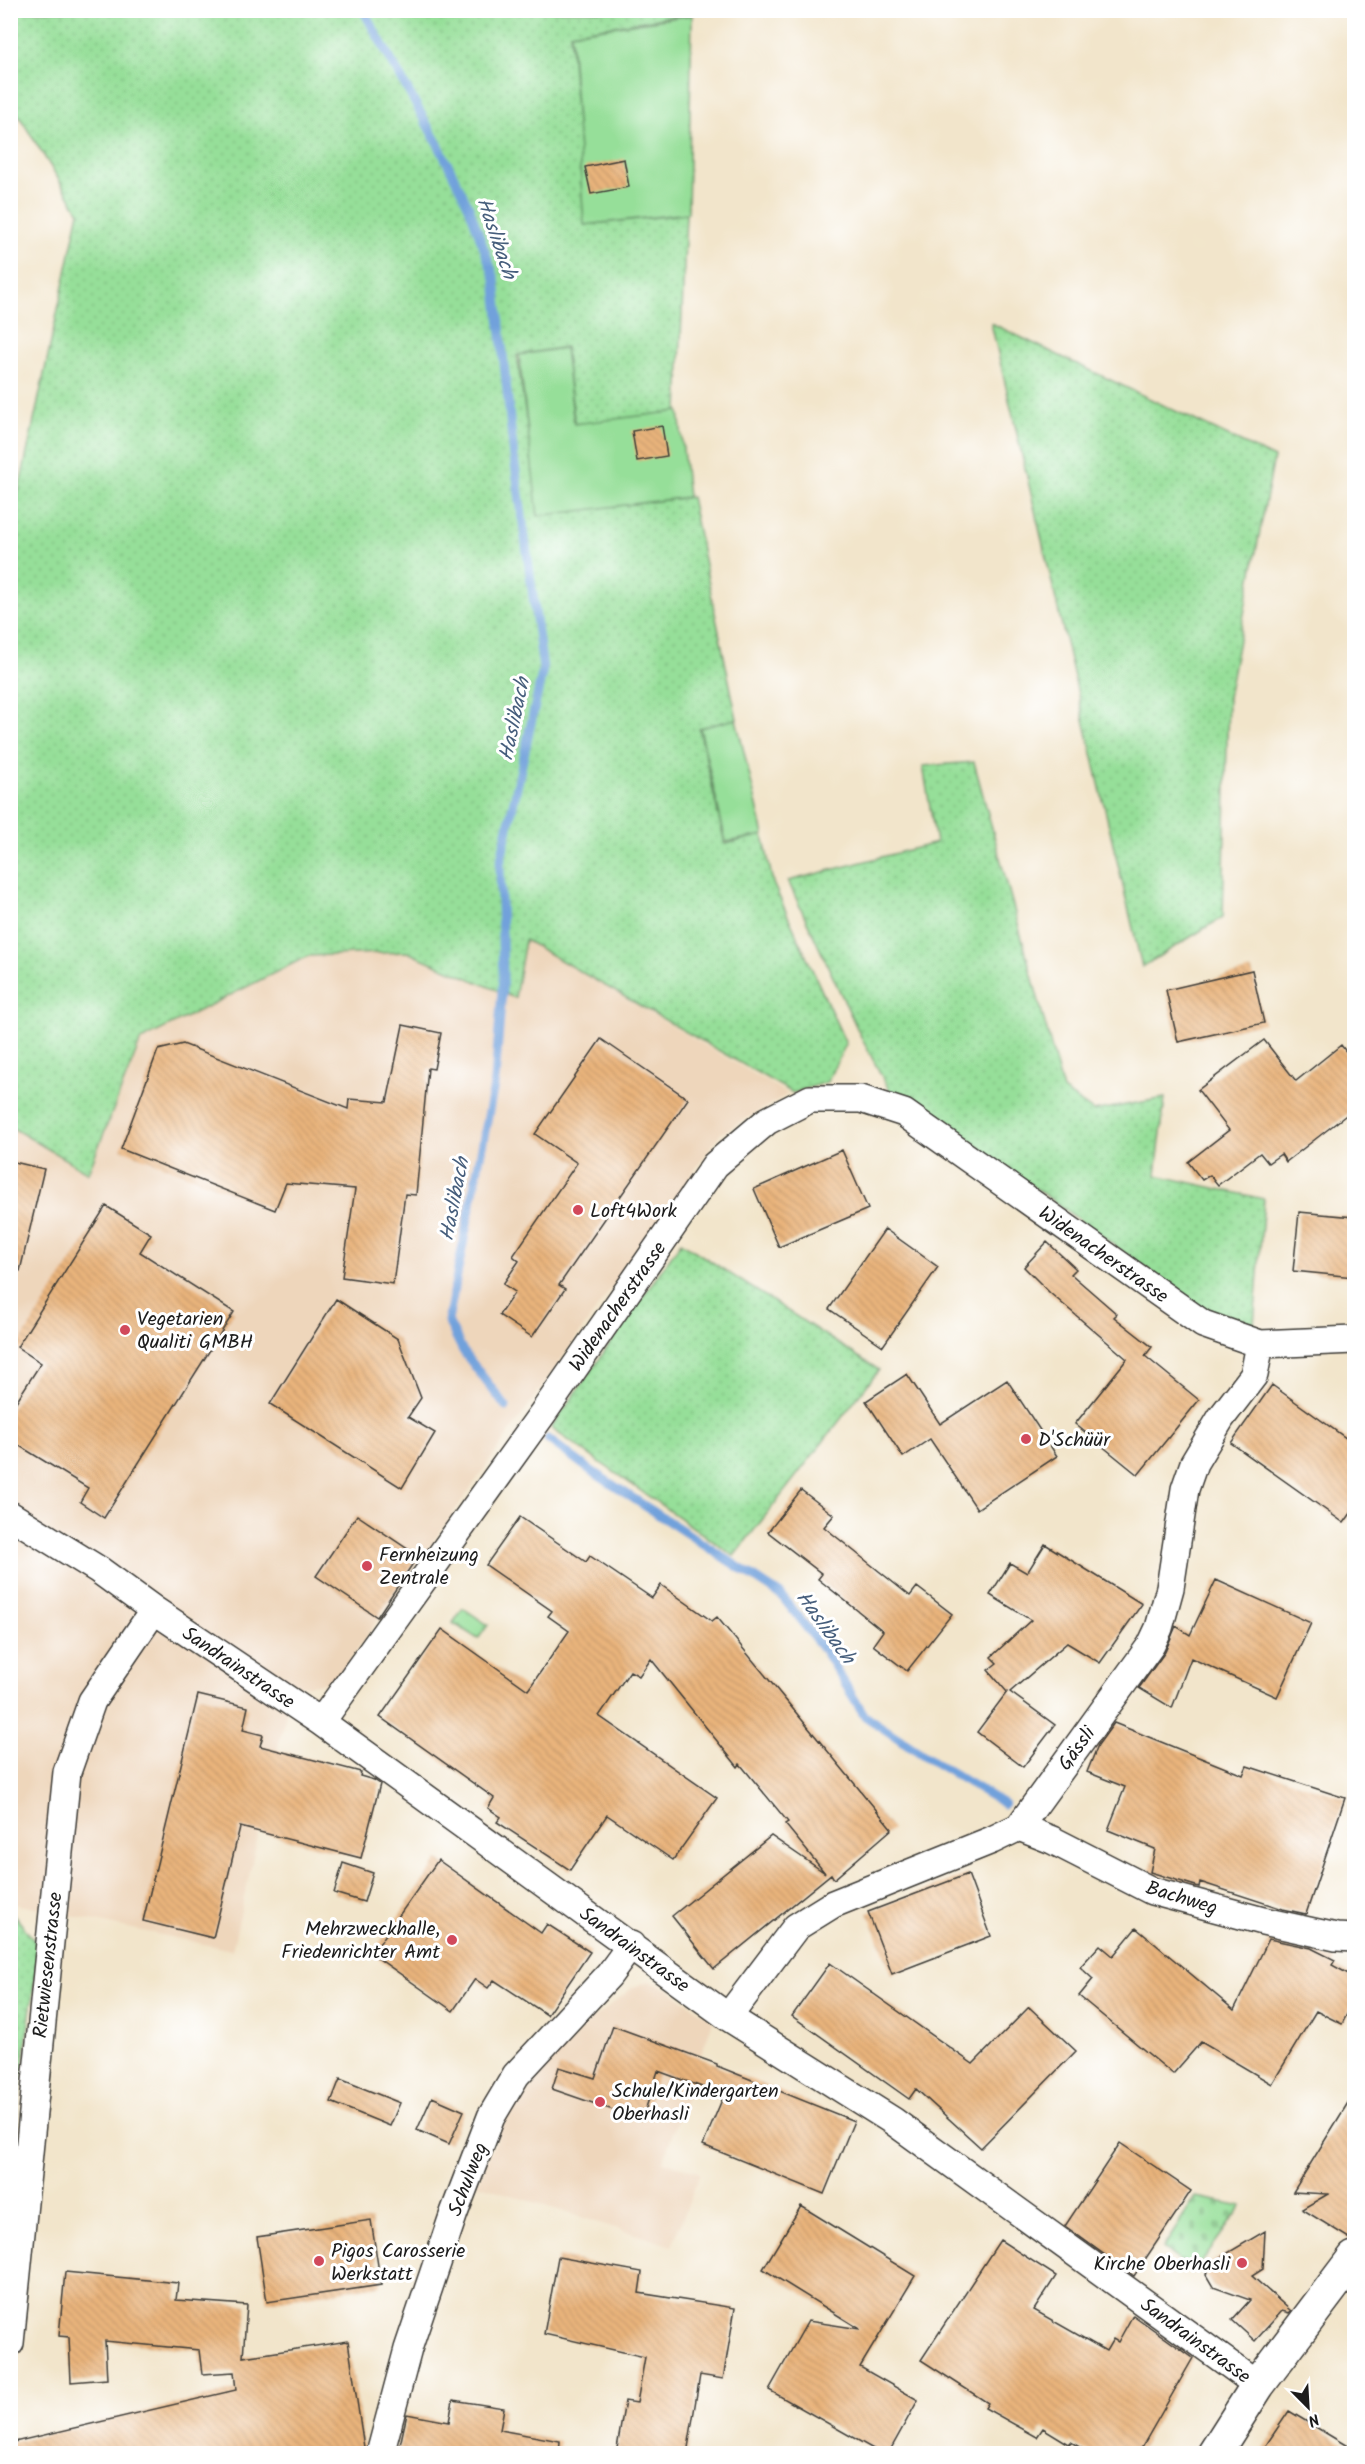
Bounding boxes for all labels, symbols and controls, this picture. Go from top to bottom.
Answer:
water label: Haslibach [466,193,526,285]
water label: Haslibach [491,673,541,764]
water label: Haslibach [431,1153,480,1244]
place label: Loft4Work [590,1196,678,1228]
street label: Widenacherstrasse [1031,1199,1175,1313]
marker: Loft4Work [571,1203,585,1217]
street label: Widenacherstrasse [562,1235,676,1379]
place label: Vegetarien Qualiti GMBH [137,1304,253,1359]
marker: Vegetarien Qualiti GMBH [118,1323,132,1337]
place label: D'Schüür [1038,1425,1111,1457]
marker: D'Schüür [1019,1432,1033,1446]
place label: Fernheizung Zentrale [379,1540,479,1595]
marker: Fernheizung Zentrale [360,1559,374,1573]
water label: Haslibach [787,1584,864,1673]
street label: Sandrainstrasse [175,1619,301,1718]
street label: Gässli [1050,1719,1105,1778]
street label: Bachweg [1141,1873,1221,1925]
street label: Rietwiesenstrasse [25,1890,73,2040]
street label: Sandrainstrasse [572,1899,696,2002]
place label: Mehrzweckhalle, Friedenrichter Amt [281,1914,440,1969]
marker: Mehrzweckhalle, Friedenrichter Amt [445,1933,459,1947]
place label: Schule/Kindergarten Oberhasli [612,2076,779,2131]
marker: Schule/Kindergarten Oberhasli [593,2095,607,2109]
street label: Schulweg [440,2138,498,2221]
place label: Pigos Carosserie Werkstatt [331,2236,465,2291]
place label: Kirche Oberhasli [1094,2249,1231,2281]
marker: Pigos Carosserie Werkstatt [312,2254,326,2268]
marker: Kirche Oberhasli [1235,2256,1249,2270]
street label: Sandrainstrasse [1133,2290,1257,2393]
north arrow [1278,2377,1338,2437]
text: N [1304,2406,1323,2433]

